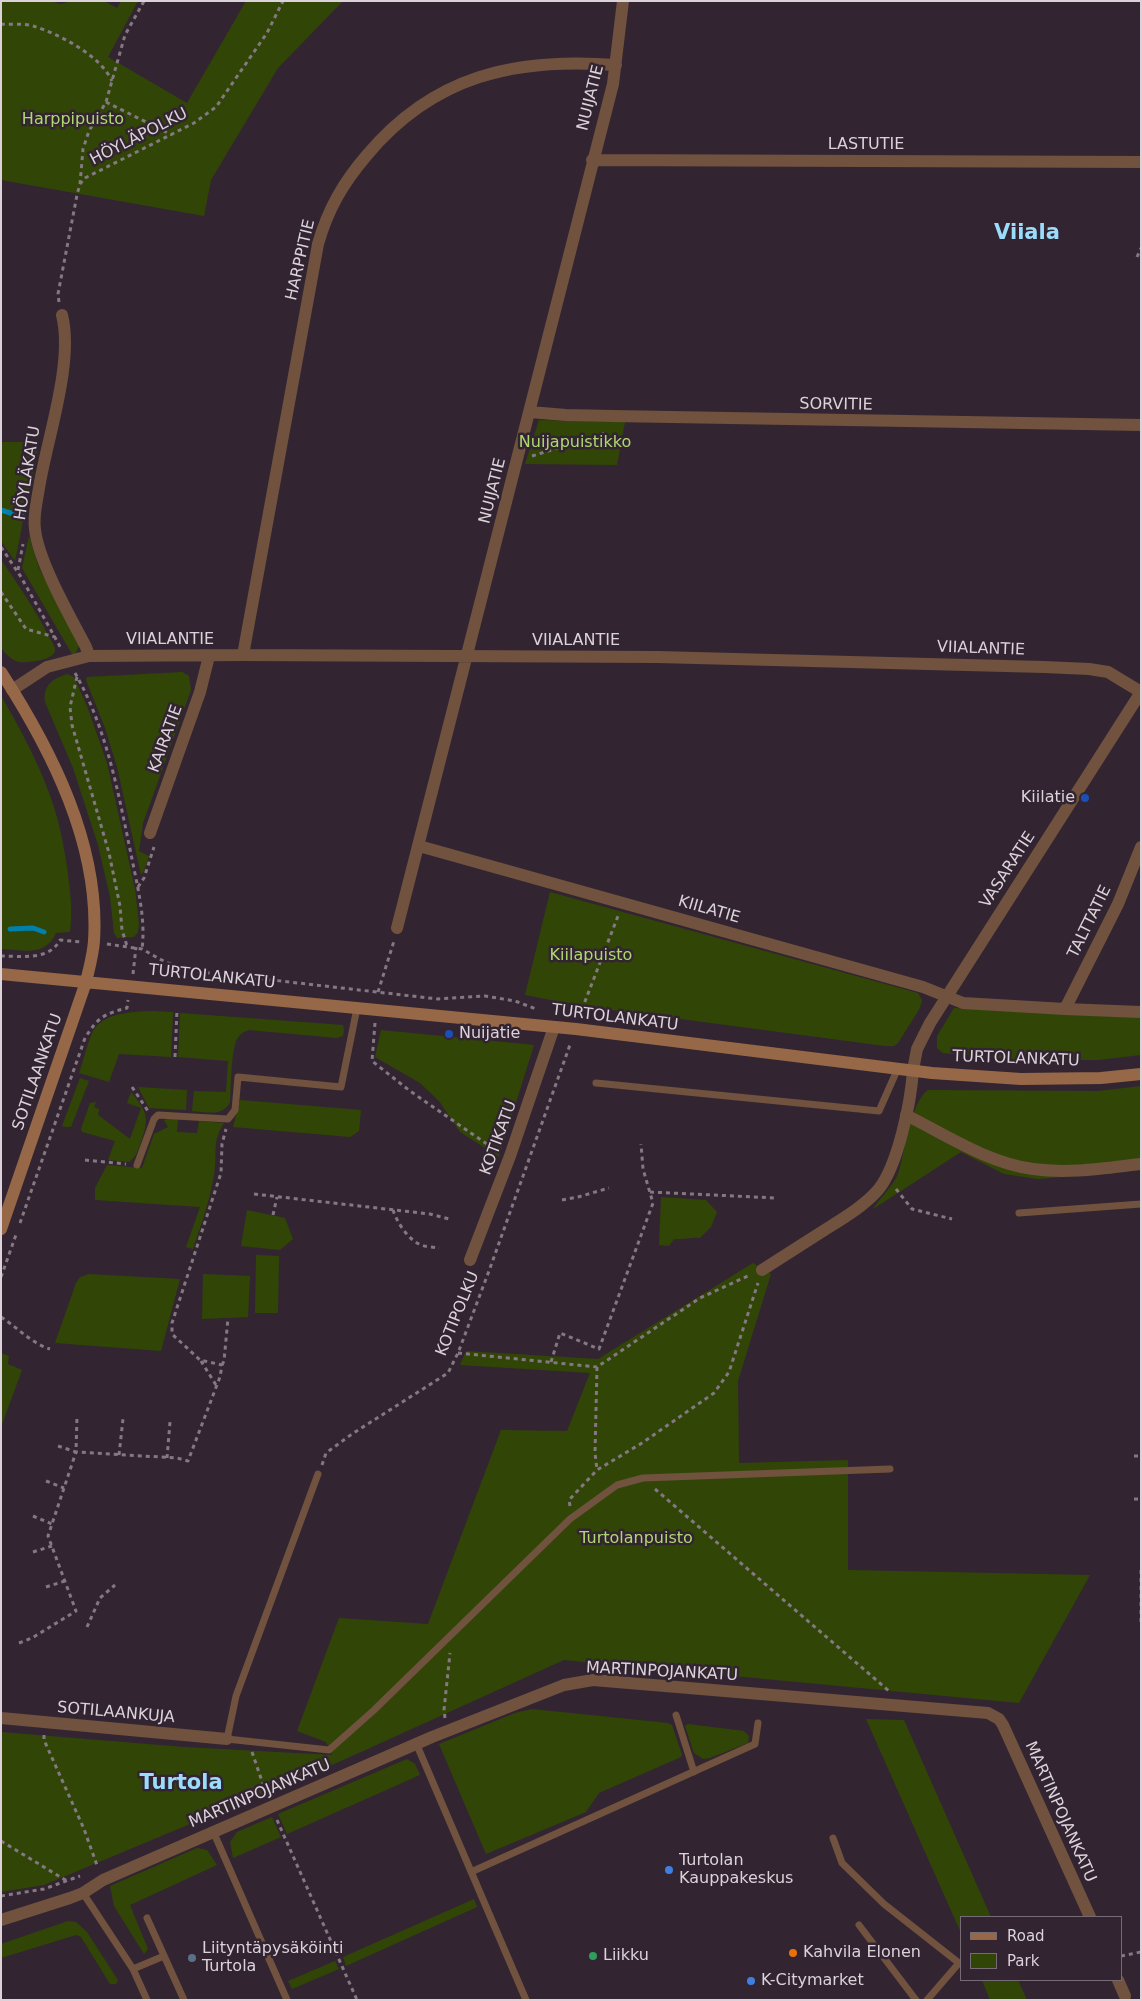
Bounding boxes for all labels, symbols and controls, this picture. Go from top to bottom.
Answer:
street label: NUIJATIE [574,63,608,133]
street label: HÖYLÄPOLKU [87,104,191,170]
park label: Harppipuisto [22,110,124,130]
street label: LASTUTIE [828,135,904,155]
street label: HARPPITIE [282,218,320,302]
district label: Viiala [994,221,1060,247]
street label: SORVITIE [799,395,873,415]
street label: HÖYLÄKATU [11,425,45,521]
park label: Nuijapuistikko [519,433,631,453]
street label: NUIJATIE [476,456,510,526]
street label: VIIALANTIE [126,630,214,650]
street label: VIIALANTIE [532,631,620,651]
street label: VIIALANTIE [937,638,1025,660]
street label: KAIRATIE [145,703,187,775]
place label: Kiilatie [1021,788,1075,808]
marker: Kiilatie [1079,792,1091,804]
street label: VASARATIE [976,828,1040,912]
street label: TALTTATIE [1064,883,1116,961]
street label: KIILATIE [676,892,742,928]
park label: Kiilapuisto [550,946,632,966]
street label: TURTOLANKATU [148,961,276,993]
street label: TURTOLANKATU [551,1001,679,1035]
street label: SOTILAANKATU [9,1011,67,1133]
place label: Nuijatie [459,1024,520,1044]
marker: Nuijatie [443,1028,455,1040]
street label: TURTOLANKATU [952,1047,1080,1071]
street label: KOTIKATU [477,1098,521,1178]
street label: KOTIPOLKU [432,1269,484,1359]
park label: Turtolanpuisto [579,1529,693,1549]
street label: MARTINPOJANKATU [586,1658,738,1686]
street label: SOTILAANKUJA [56,1698,176,1728]
street label: MARTINPOJANKATU [1020,1739,1100,1885]
street label: MARTINPOJANKATU [186,1755,334,1833]
district label: Turtola [139,1771,223,1797]
place label: Turtolan Kauppakeskus [679,1851,793,1889]
marker: Turtolan Kauppakeskus [663,1864,675,1876]
legend [960,1916,1122,1981]
text: Road [1007,1927,1045,1945]
place label: Liityntäpysäköinti Turtola [202,1939,343,1977]
place label: Kahvila Elonen [803,1943,921,1963]
place label: Liikku [603,1946,649,1966]
marker: Kahvila Elonen [787,1947,799,1959]
marker: Liikku [587,1950,599,1962]
marker: Liityntäpysäköinti Turtola [186,1952,198,1964]
text: Park [1007,1952,1039,1970]
place label: K-Citymarket [761,1971,864,1991]
marker: K-Citymarket [745,1975,757,1987]

